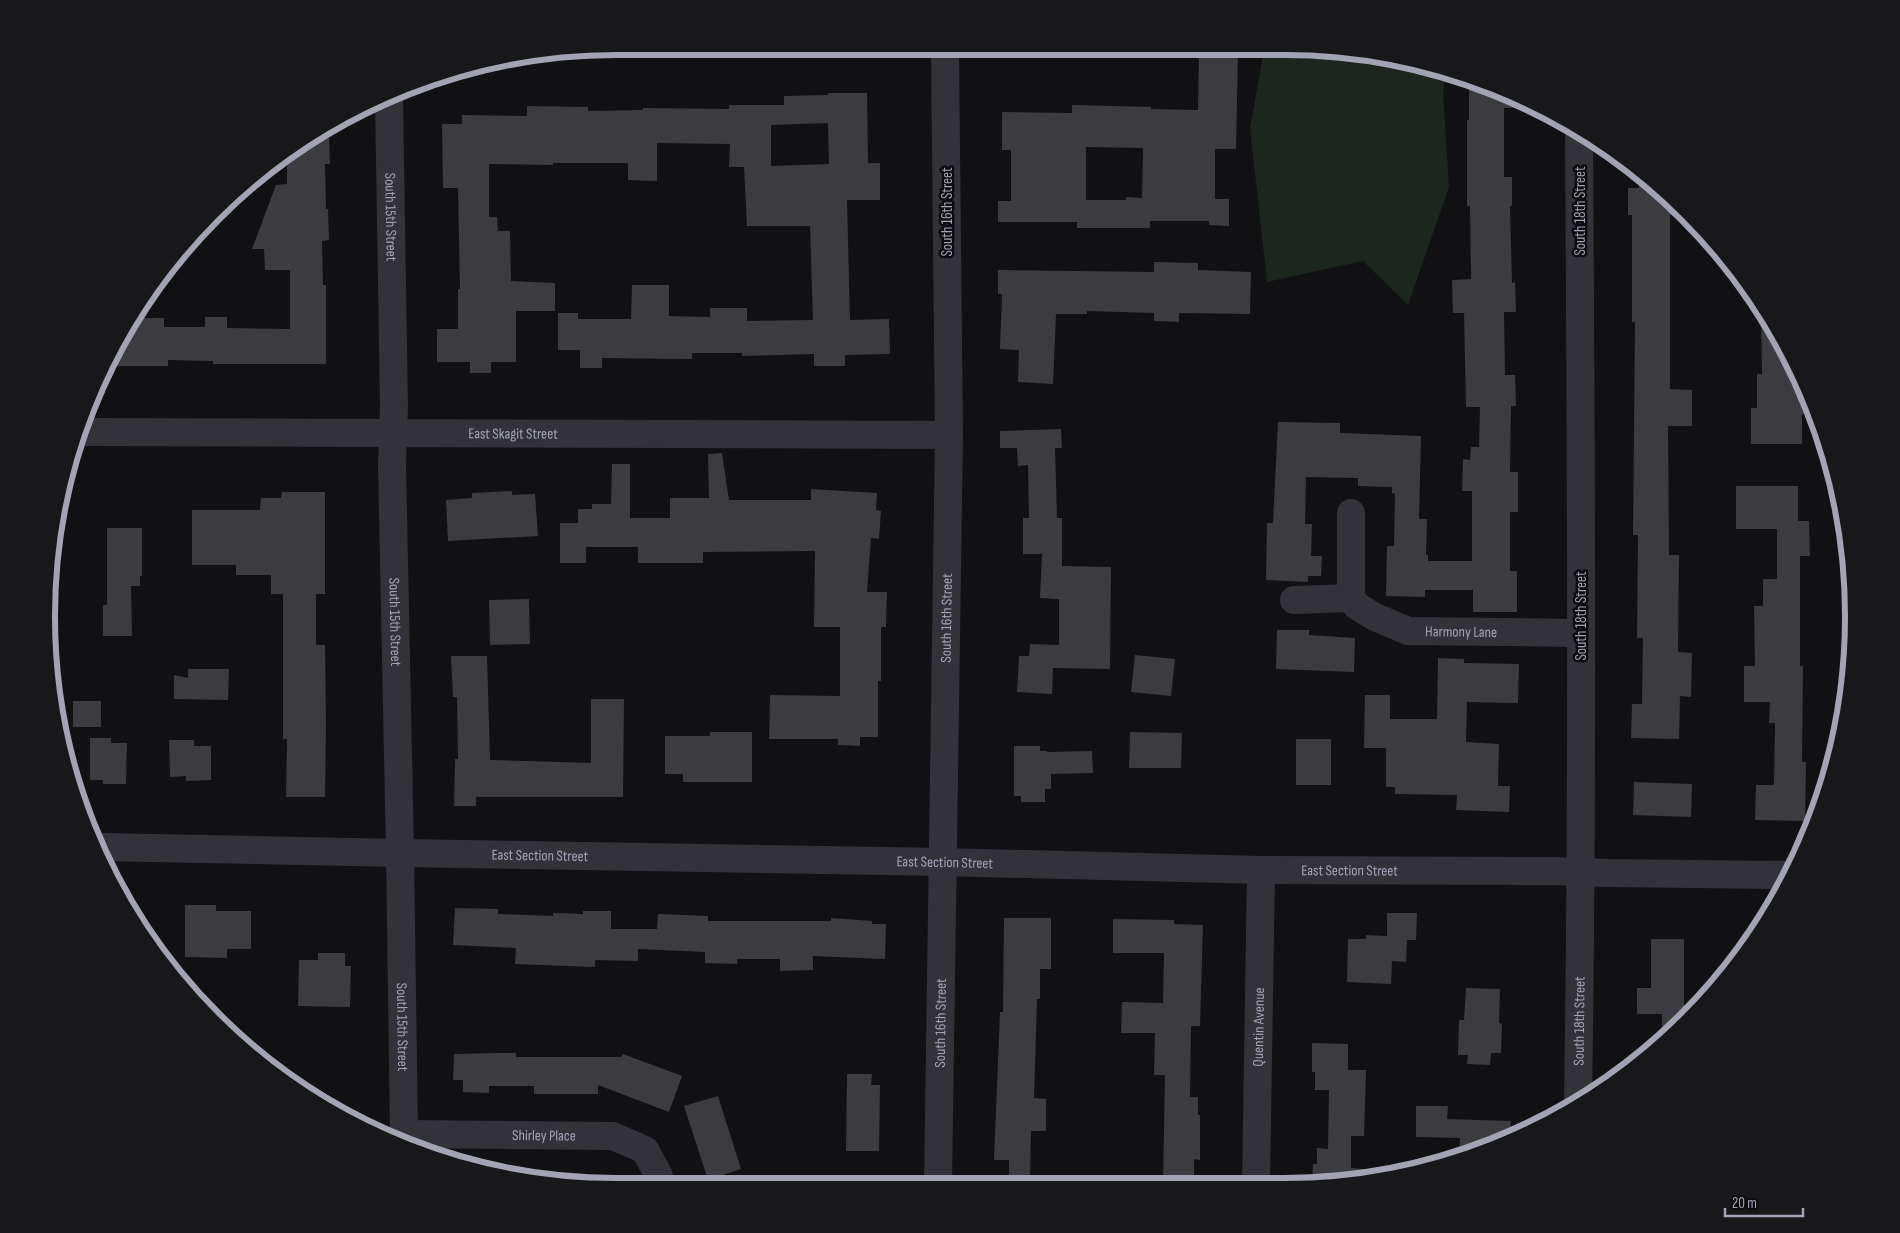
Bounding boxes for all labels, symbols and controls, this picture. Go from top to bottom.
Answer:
street label: South 18th Street [1571,166,1590,256]
street label: South 16th Street [938,167,957,257]
street label: South 15th Street [381,172,401,262]
street label: East Skagit Street [468,424,558,443]
street label: South 18th Street [1572,571,1591,661]
street label: South 16th Street [936,573,956,663]
street label: South 15th Street [385,577,406,667]
street label: Harmony Lane [1425,622,1497,642]
street label: East Section Street [491,845,589,866]
street label: East Section Street [896,852,994,873]
street label: East Section Street [1301,861,1398,880]
street label: South 18th Street [1569,976,1589,1066]
street label: South 16th Street [930,978,951,1068]
street label: South 15th Street [392,982,413,1072]
street label: Quentin Avenue [1248,987,1269,1067]
street label: Shirley Place [512,1126,576,1145]
scale bar [1725,1186,1802,1218]
text: 20 m [1732,1194,1757,1213]

